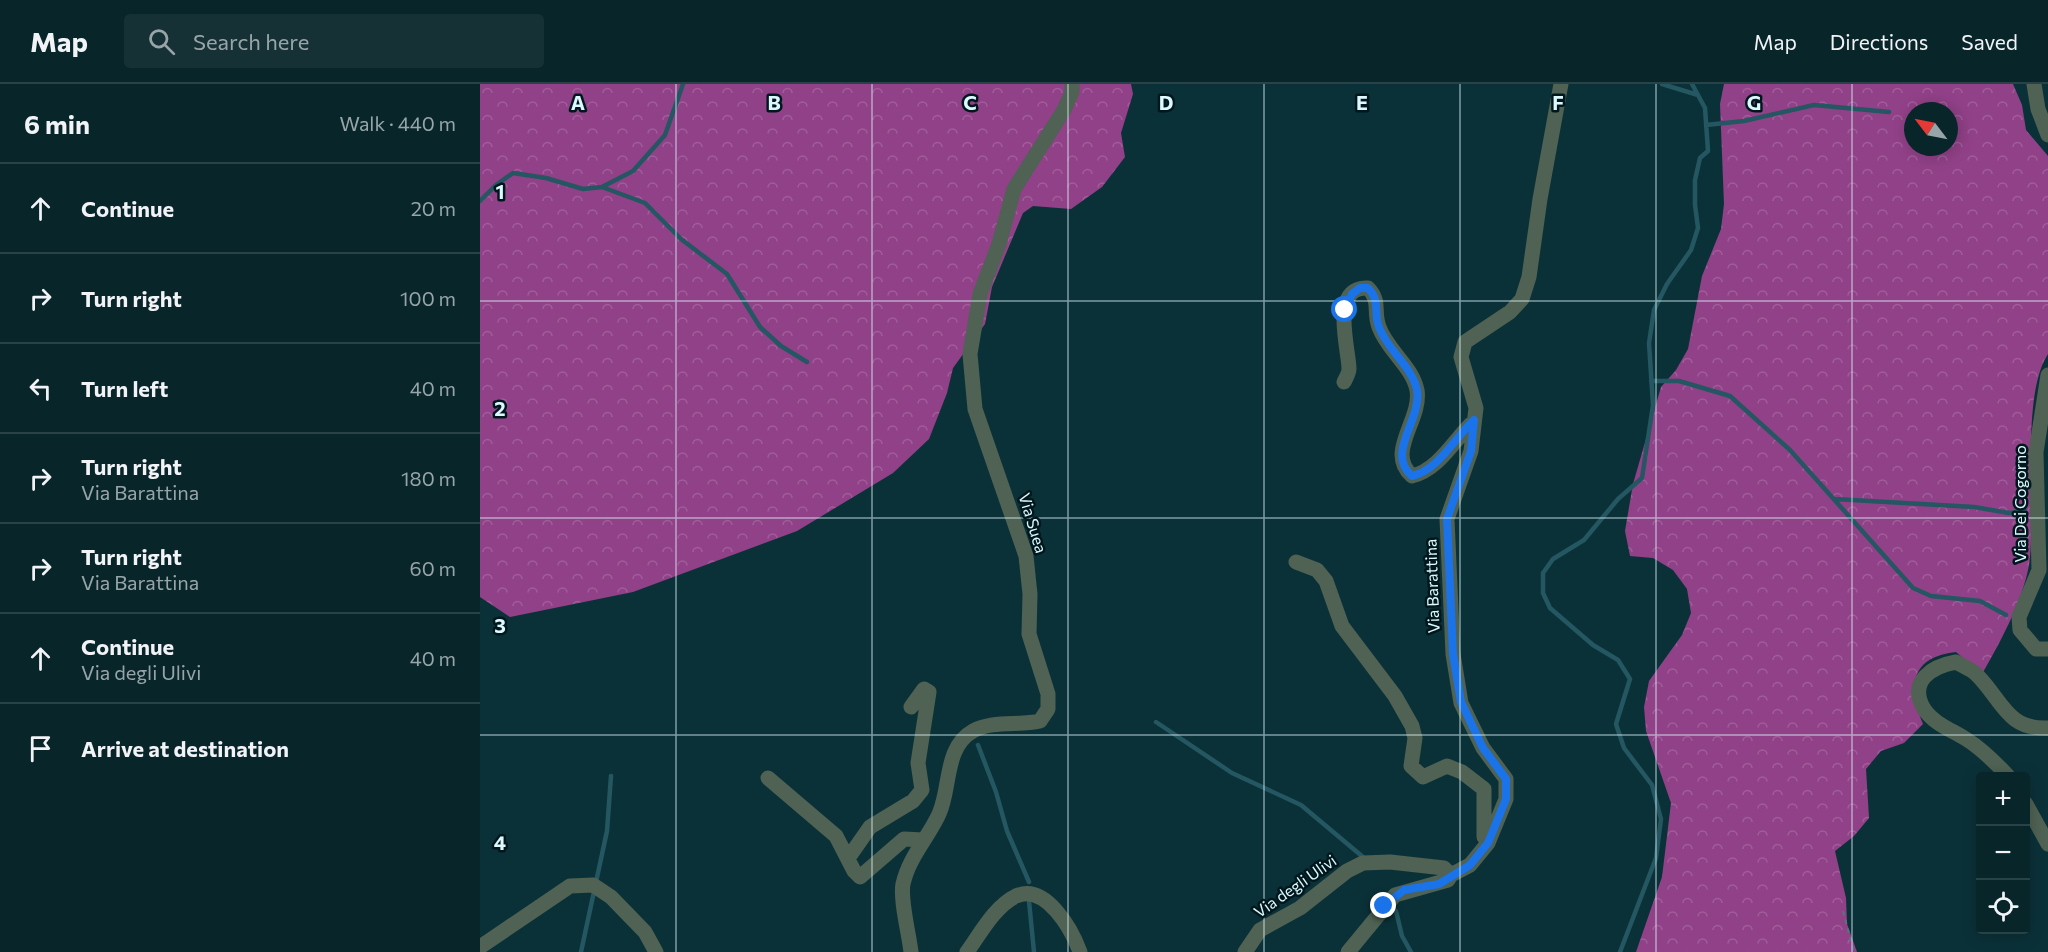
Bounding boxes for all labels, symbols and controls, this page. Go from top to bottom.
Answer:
search box [124,14,544,68]
text: Map [30,24,88,58]
icon: search [145,25,178,58]
text: Search here [193,28,309,55]
text: Map [1754,29,1797,54]
text: Directions [1830,29,1928,54]
text: Saved [1961,29,2018,54]
text: A [571,90,585,114]
text: B [767,90,781,114]
text: C [963,90,977,114]
text: D [1159,90,1173,114]
text: E [1356,90,1368,114]
text: F [1552,90,1564,114]
text: G [1747,90,1761,114]
north arrow [1904,102,1958,156]
text: 6 min [24,108,90,139]
text: Walk · 440 m [340,111,456,135]
text: 1 [495,179,505,203]
icon: ahead [24,192,57,225]
text: Continue [81,195,174,222]
text: 20 m [411,196,456,220]
icon: right [24,282,57,315]
text: Turn right [81,285,182,312]
text: 100 m [400,286,456,310]
route start [1331,296,1357,322]
icon: left [24,372,57,405]
text: Turn left [81,375,168,402]
text: 40 m [410,376,456,400]
text: 2 [494,396,506,420]
street label: Via Dei Cogorno [2010,445,2029,563]
text: Turn right [81,453,182,480]
icon: right [24,462,57,495]
text: 180 m [401,466,456,490]
text: Via Barattina [81,480,199,504]
street label: Via Suea [1015,491,1052,555]
street label: Via Barattina [1420,538,1443,634]
text: Turn right [81,543,182,570]
icon: right [24,552,57,585]
text: 60 m [410,556,456,580]
text: Via Barattina [81,570,199,594]
text: 3 [494,613,506,637]
text: Continue [81,633,174,660]
icon: ahead [24,642,57,675]
text: 40 m [410,646,456,670]
text: Via degli Ulivi [81,660,201,684]
icon: arrive [24,732,57,765]
text: Arrive at destination [81,735,289,762]
map controls [1976,772,2030,934]
button: + [1976,772,2030,826]
button: − [1976,826,2030,880]
text: 4 [494,830,506,854]
street label: Via degli Ulivi [1250,850,1340,921]
button: locate [1976,880,2030,934]
route end [1370,892,1396,918]

